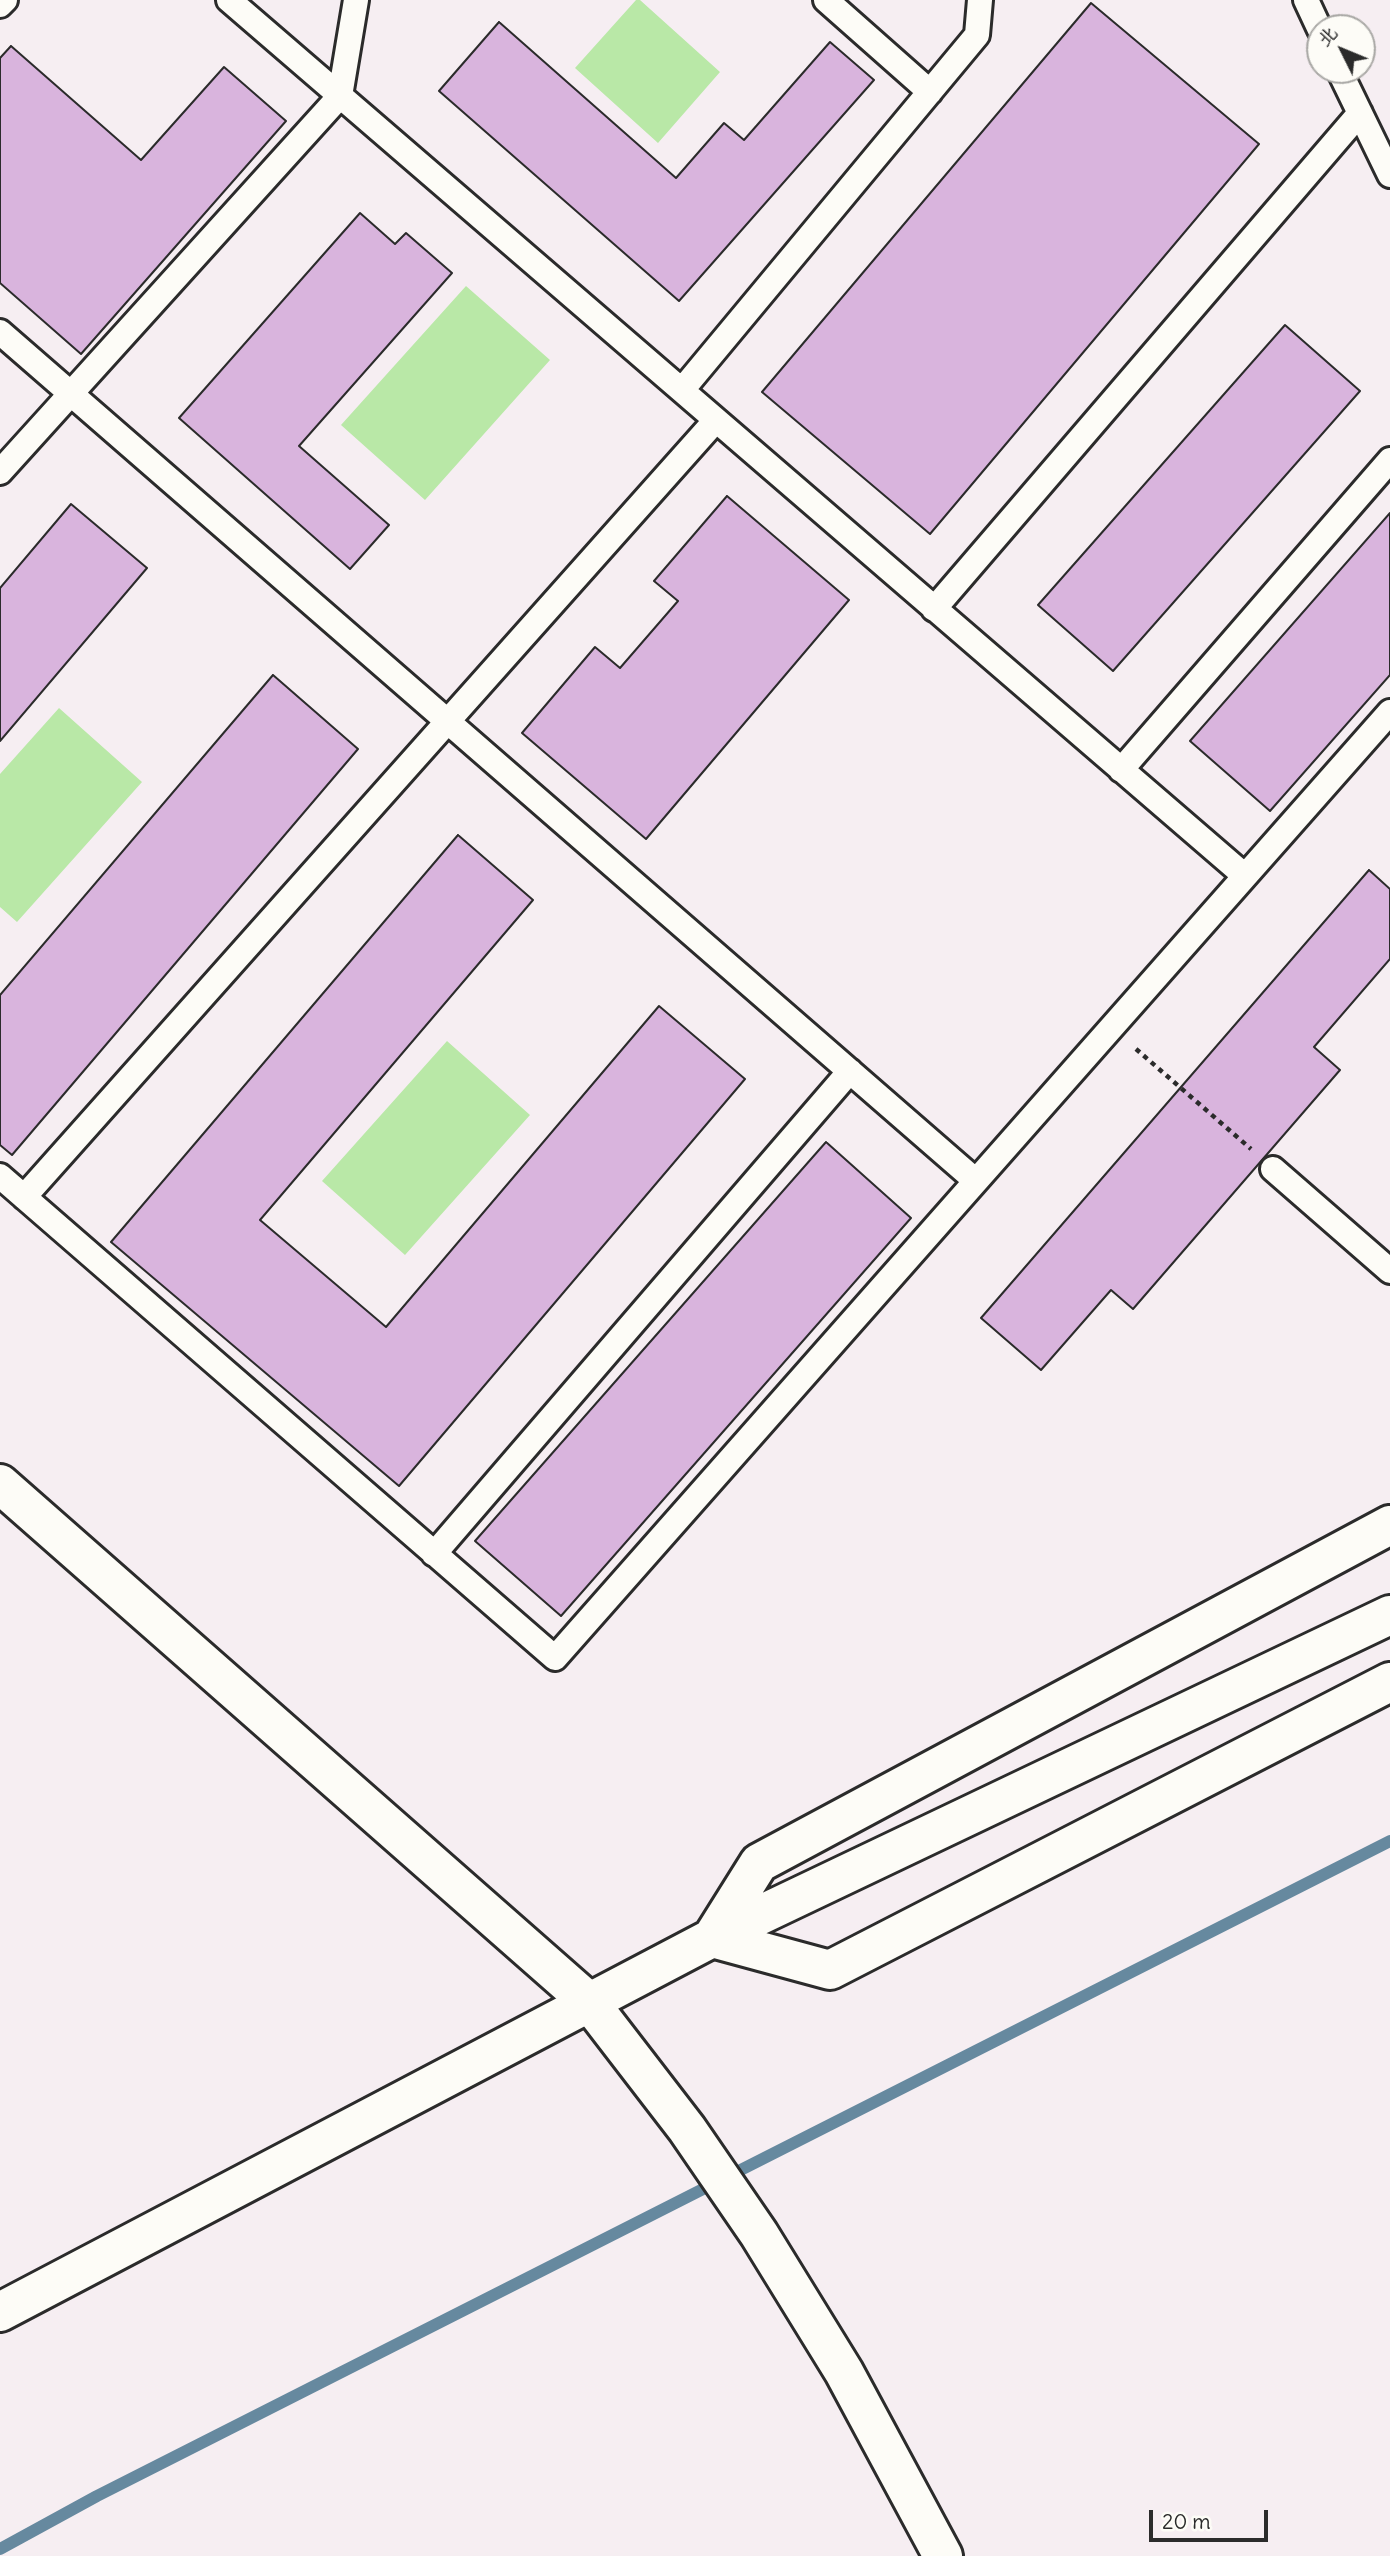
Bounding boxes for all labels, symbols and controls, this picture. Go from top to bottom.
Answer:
north arrow [1306,14,1376,84]
text: 北 [1312,21,1342,51]
scale bar [1152,2496,1271,2540]
text: 20 m [1162,2508,1211,2535]

